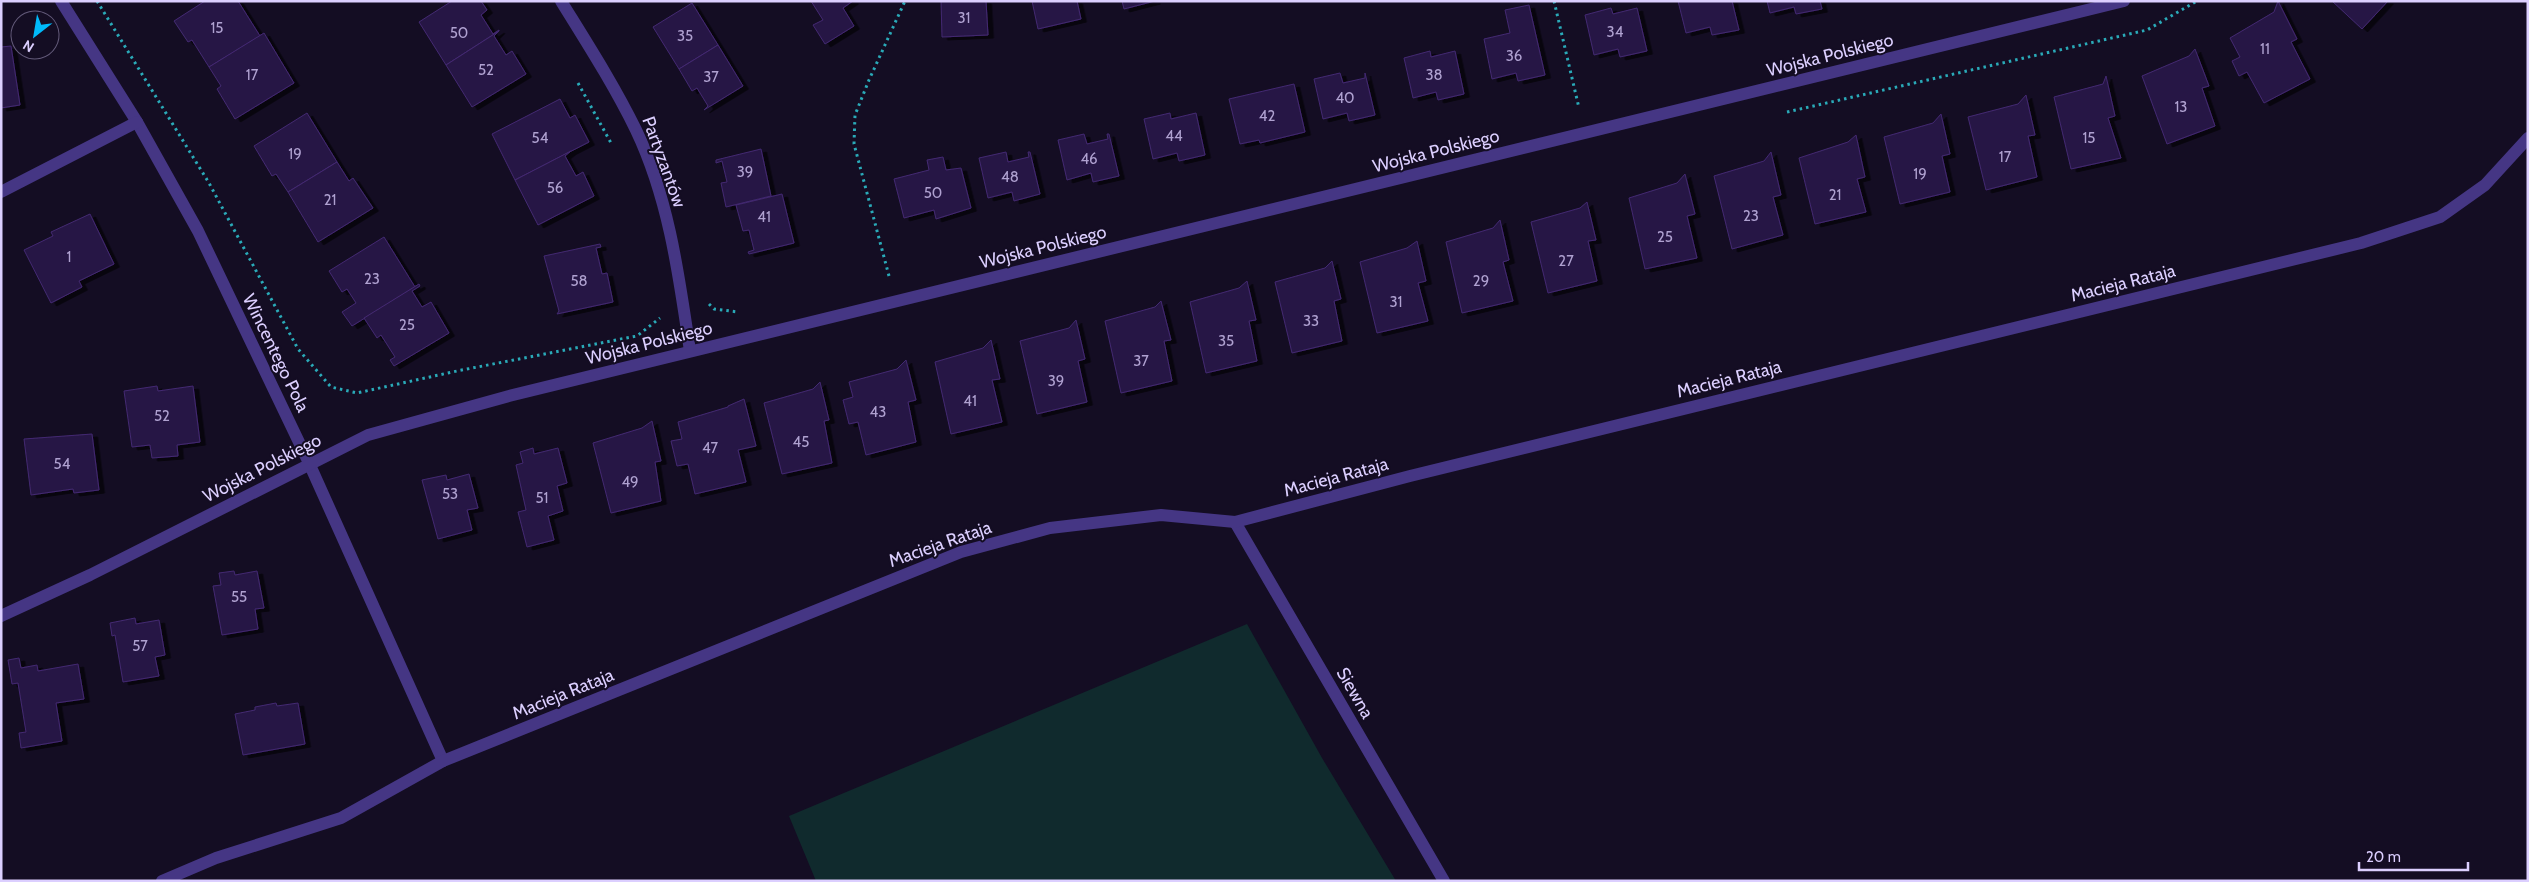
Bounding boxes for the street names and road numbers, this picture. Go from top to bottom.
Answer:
street label: Wojska Polskiego [1764,29,1896,81]
street label: Partyzantów [637,113,691,211]
street label: Wojska Polskiego [1370,125,1502,177]
street label: Wojska Polskiego [977,221,1109,273]
street label: Macieja Rataja [2068,259,2178,307]
street label: Wincentego Pola [238,290,314,416]
street label: Wojska Polskiego [583,317,715,369]
street label: Macieja Rataja [1674,355,1784,403]
street label: Wojska Polskiego [199,429,325,507]
street label: Macieja Rataja [1281,452,1391,502]
street label: Macieja Rataja [886,516,995,572]
street label: Macieja Rataja [509,664,617,724]
street label: Siewna [1332,664,1378,723]

